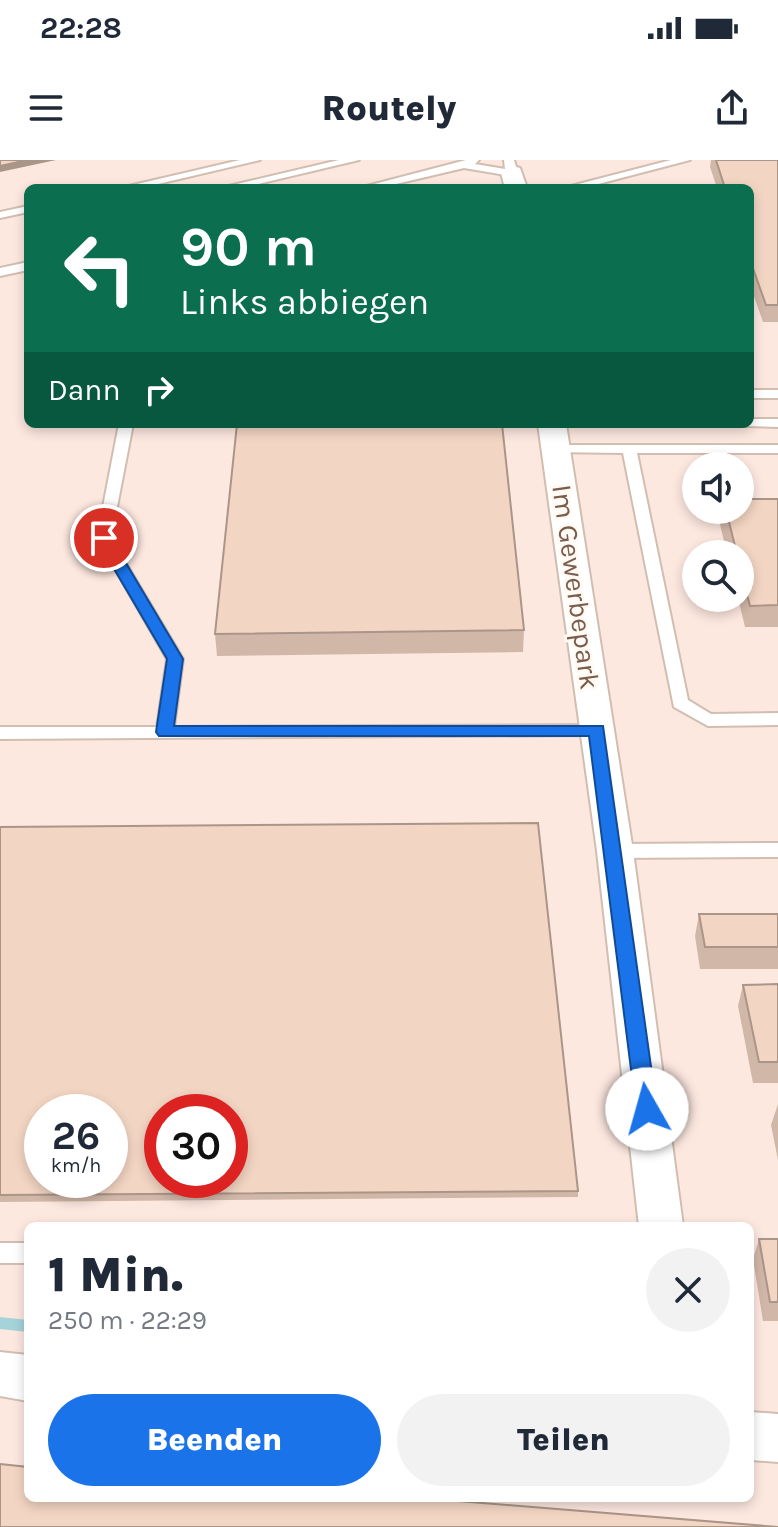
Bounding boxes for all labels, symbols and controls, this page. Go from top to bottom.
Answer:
text: 22:28 [40,10,122,46]
icon: menu [24,86,68,130]
icon: share [710,86,754,130]
text: Routely [322,87,456,129]
text: 90 m [180,214,317,279]
icon: left [48,216,152,320]
text: Links abbiegen [180,281,429,323]
icon: right [137,368,181,412]
text: Dann [48,372,121,408]
map controls [682,452,754,612]
button: sound [682,452,754,524]
street label: Im Gewerbepark [545,482,607,692]
pin [70,504,138,572]
icon: arrive [82,516,126,560]
button: search [682,540,754,612]
position arrow [605,1067,689,1151]
speed limit sign: 30 [144,1094,248,1198]
text: 26 [52,1112,100,1159]
text: km/h [51,1154,101,1177]
text: 1 Min. [48,1247,183,1303]
button: close [646,1248,730,1332]
text: 250 m · 22:29 [48,1305,207,1336]
button: Beenden [48,1394,381,1486]
button: Teilen [397,1394,730,1486]

